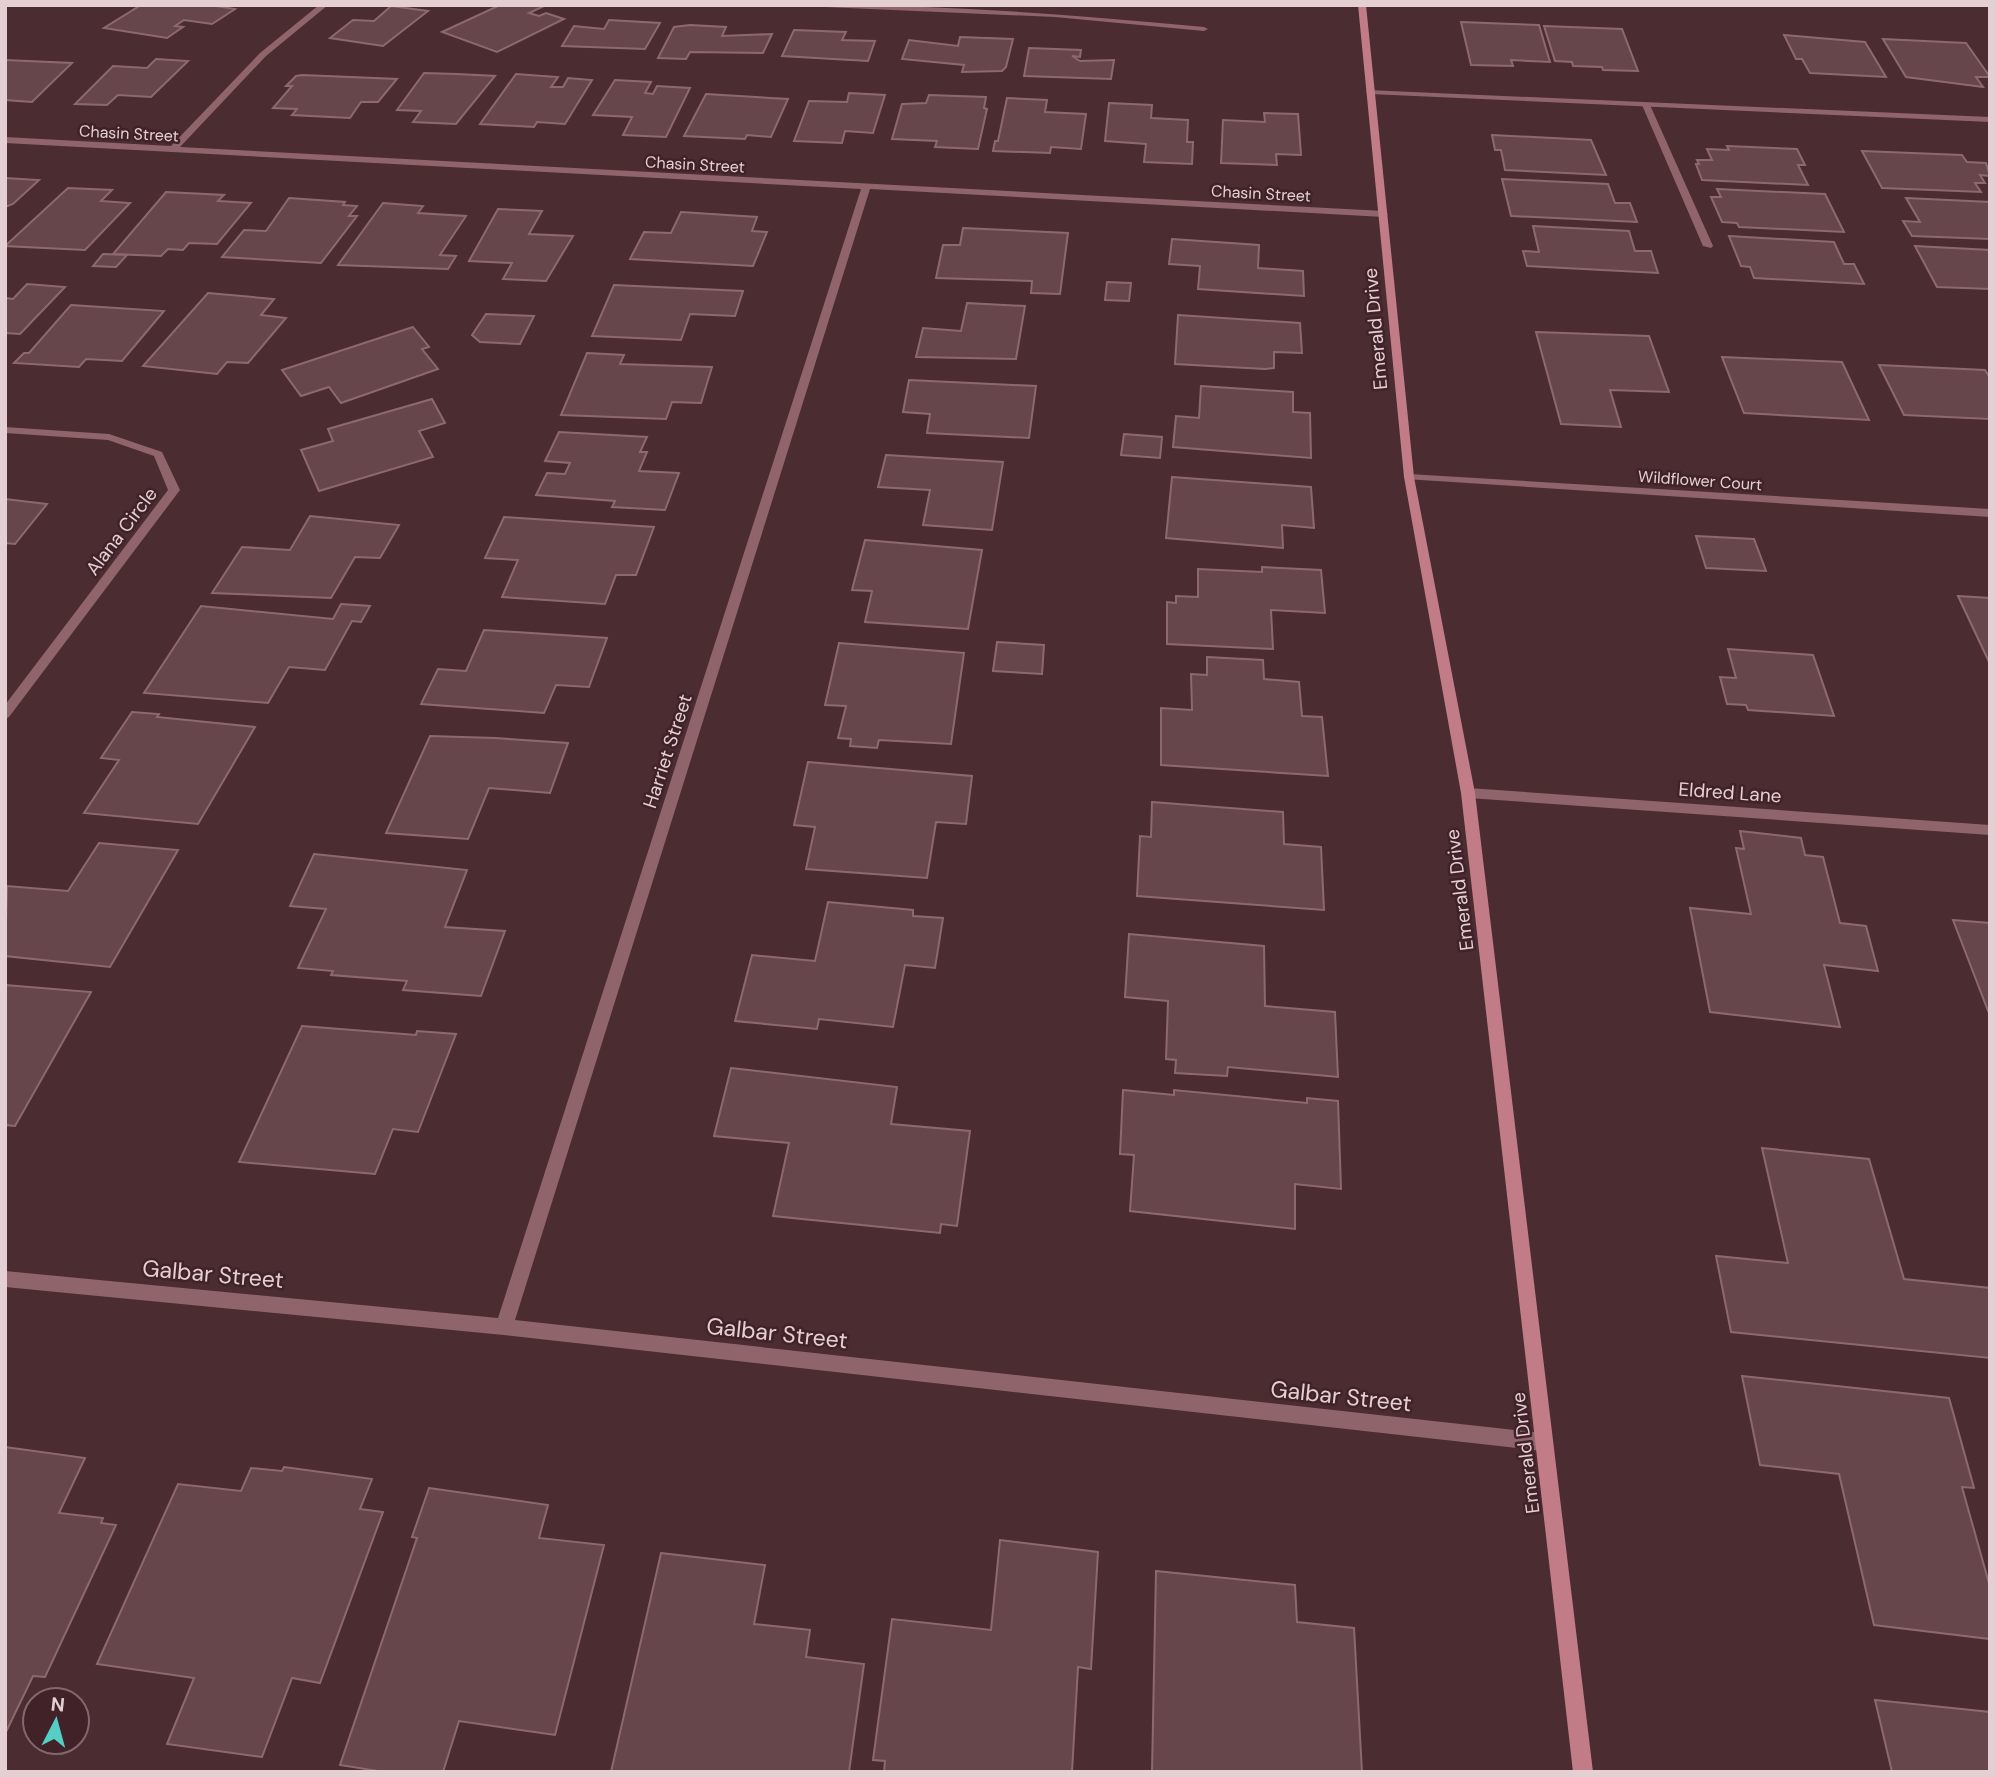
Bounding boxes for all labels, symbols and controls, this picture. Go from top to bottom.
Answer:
street label: Chasin Street [78,120,179,147]
street label: Chasin Street [644,151,745,178]
street label: Chasin Street [1210,180,1311,207]
street label: Emerald Drive [1358,267,1393,391]
street label: Wildflower Court [1637,466,1763,495]
street label: Alana Circle [80,482,163,580]
street label: Harriet Street [637,691,698,811]
street label: Eldred Lane [1678,776,1782,809]
street label: Emerald Drive [1440,828,1479,952]
street label: Galbar Street [141,1253,285,1295]
street label: Galbar Street [705,1311,849,1355]
street label: Galbar Street [1269,1374,1413,1418]
street label: Emerald Drive [1506,1391,1545,1515]
north arrow [21,1686,91,1756]
text: N [50,1691,66,1718]

